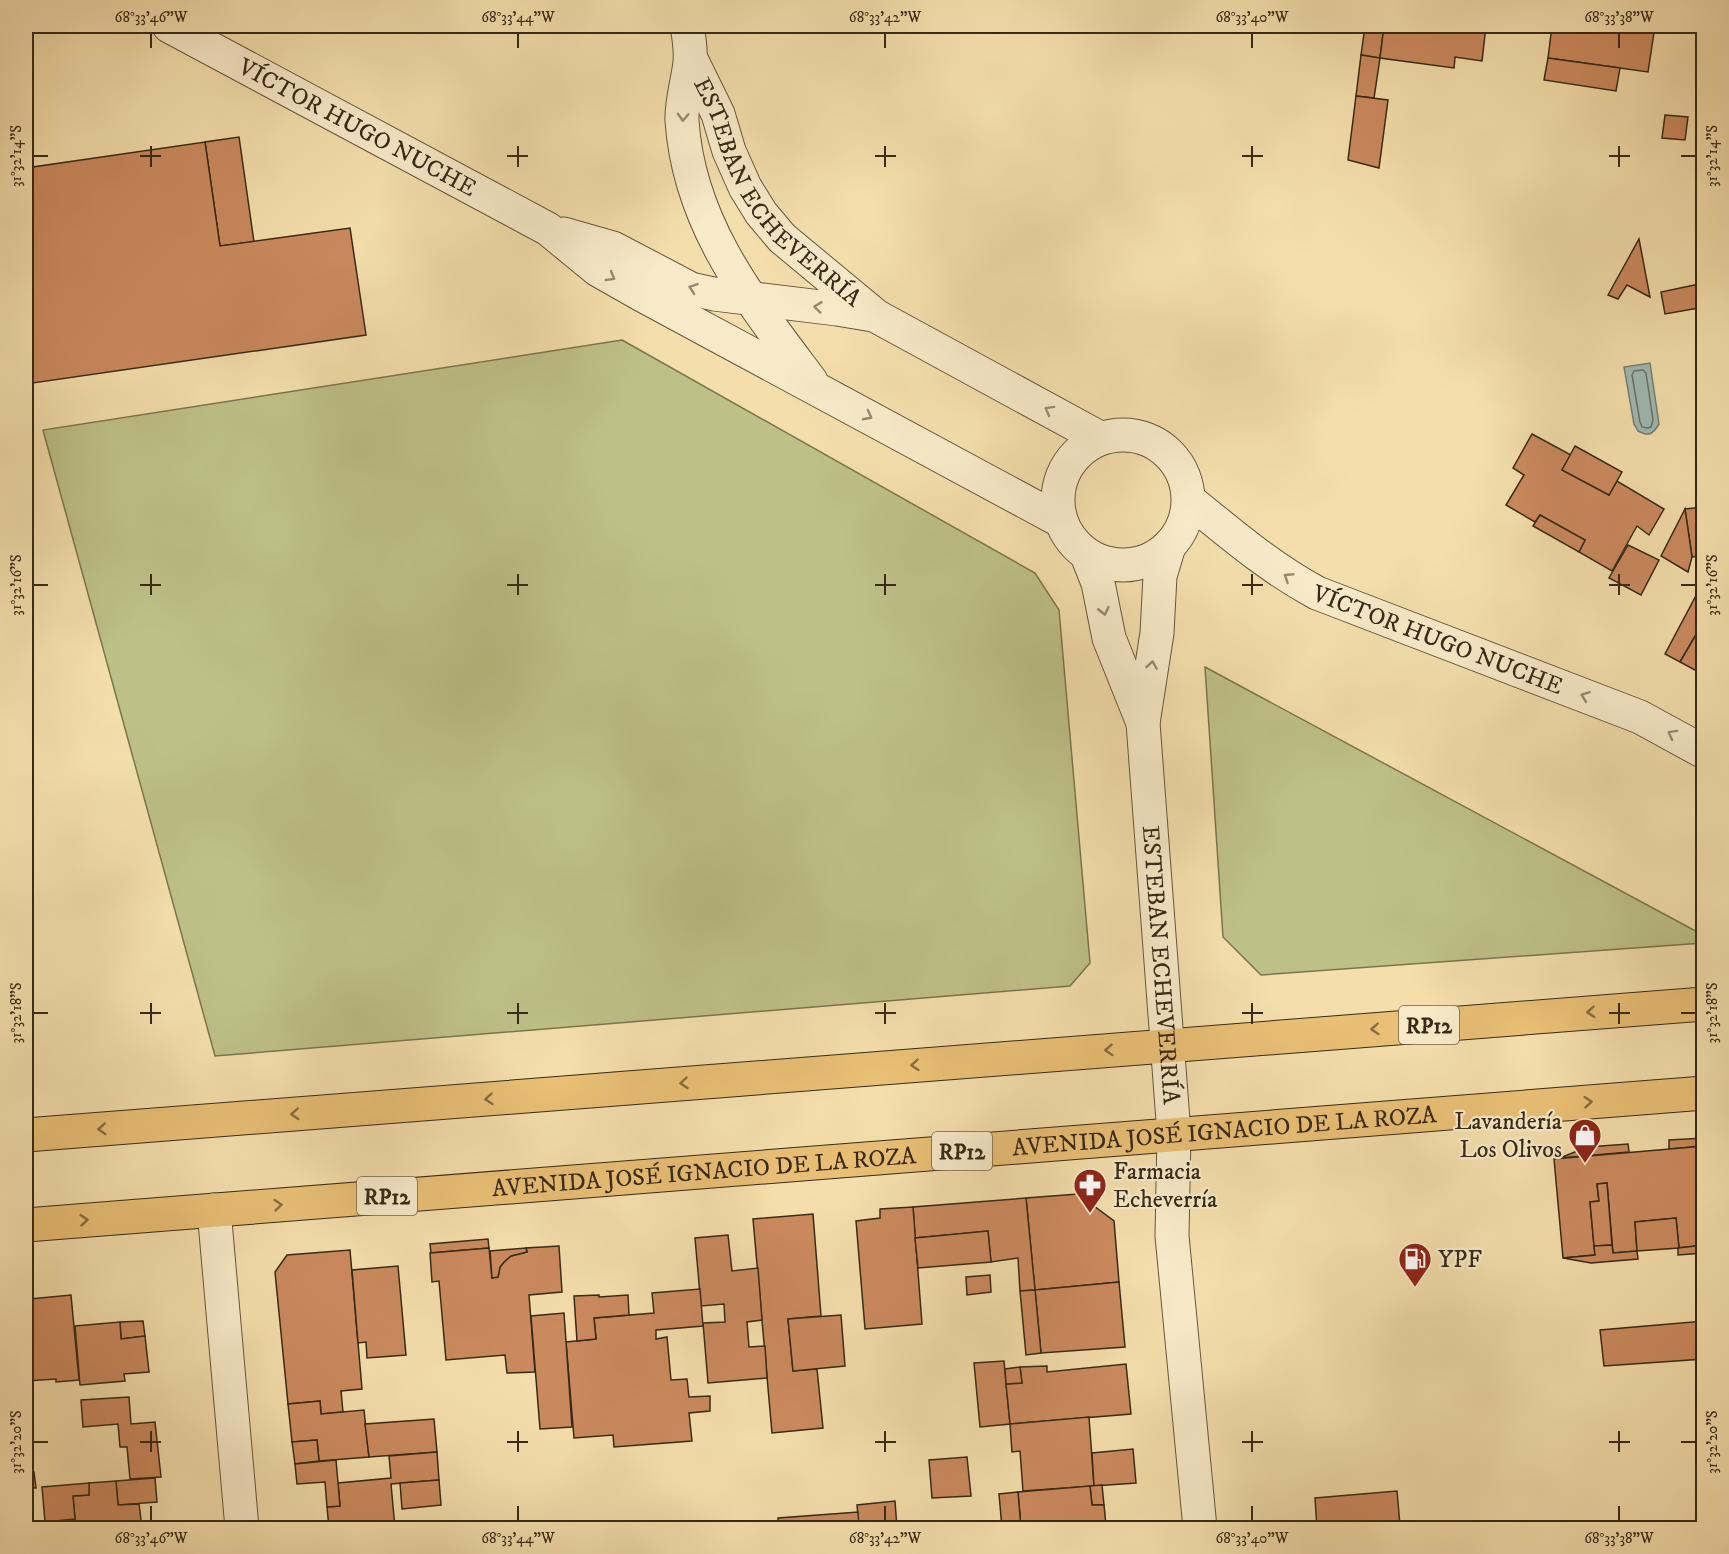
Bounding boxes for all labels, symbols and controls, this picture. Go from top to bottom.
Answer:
text: 68°33'46"W [115,8,188,27]
text: 68°33'44"W [481,8,555,27]
text: 68°33'42"W [849,8,921,27]
text: 68°33'40"W [1215,8,1289,27]
text: 68°33'38"W [1584,8,1654,27]
street label: VÍCTOR HUGO NUCHE [232,52,481,204]
street label: ESTEBAN ECHEVERRÍA [686,73,868,314]
one-way arrow [677,112,690,121]
text: 31°32'14"S [7,125,26,187]
text: 31°32'14"S [1703,125,1722,187]
one-way arrow [605,270,615,282]
one-way arrow [688,283,699,296]
one-way arrow [814,301,823,313]
one-way arrow [1045,406,1055,417]
one-way arrow [862,409,872,420]
text: 31°32'16"S [7,554,26,616]
text: 31°32'16"S [1703,554,1722,616]
one-way arrow [1284,573,1295,584]
street label: VÍCTOR HUGO NUCHE [1307,578,1567,702]
one-way arrow [1097,605,1110,615]
one-way arrow [1145,661,1158,671]
one-way arrow [1581,691,1592,703]
one-way arrow [1668,730,1678,741]
street label: ESTEBAN ECHEVERRÍA [1135,824,1186,1106]
text: 31°32'18"S [7,982,26,1044]
text: 31°32'18"S [1703,982,1722,1044]
road number: RP12 [1399,1006,1459,1044]
one-way arrow [1586,1006,1595,1019]
one-way arrow [1371,1022,1380,1035]
one-way arrow [1105,1043,1114,1056]
one-way arrow [910,1058,919,1071]
one-way arrow [679,1076,688,1089]
one-way arrow [485,1092,494,1105]
one-way arrow [1584,1095,1593,1108]
street label: AVENIDA JOSÉ IGNACIO DE LA ROZA [1011,1100,1438,1163]
one-way arrow [290,1107,300,1120]
place label: Lavandería Los Olivos [1454,1107,1563,1165]
shop icon: Lavandería Los Olivos [1567,1117,1603,1164]
one-way arrow [97,1122,106,1135]
road number: RP12 [932,1132,992,1170]
street label: AVENIDA JOSÉ IGNACIO DE LA ROZA [491,1141,918,1204]
place label: Farmacia Echeverría [1113,1157,1218,1215]
pharmacy icon: Farmacia Echeverría [1072,1167,1108,1214]
road number: RP12 [357,1177,417,1215]
one-way arrow [274,1199,283,1212]
one-way arrow [79,1214,88,1227]
fuel station icon: YPF [1397,1241,1433,1288]
place label: YPF [1438,1245,1482,1275]
text: 31°32'20"S [7,1410,26,1474]
text: 31°32'20"S [1703,1410,1722,1474]
text: 68°33'46"W [115,1529,188,1548]
text: 68°33'44"W [481,1529,555,1548]
text: 68°33'42"W [849,1529,921,1548]
text: 68°33'40"W [1215,1529,1289,1548]
text: 68°33'38"W [1584,1529,1654,1548]

